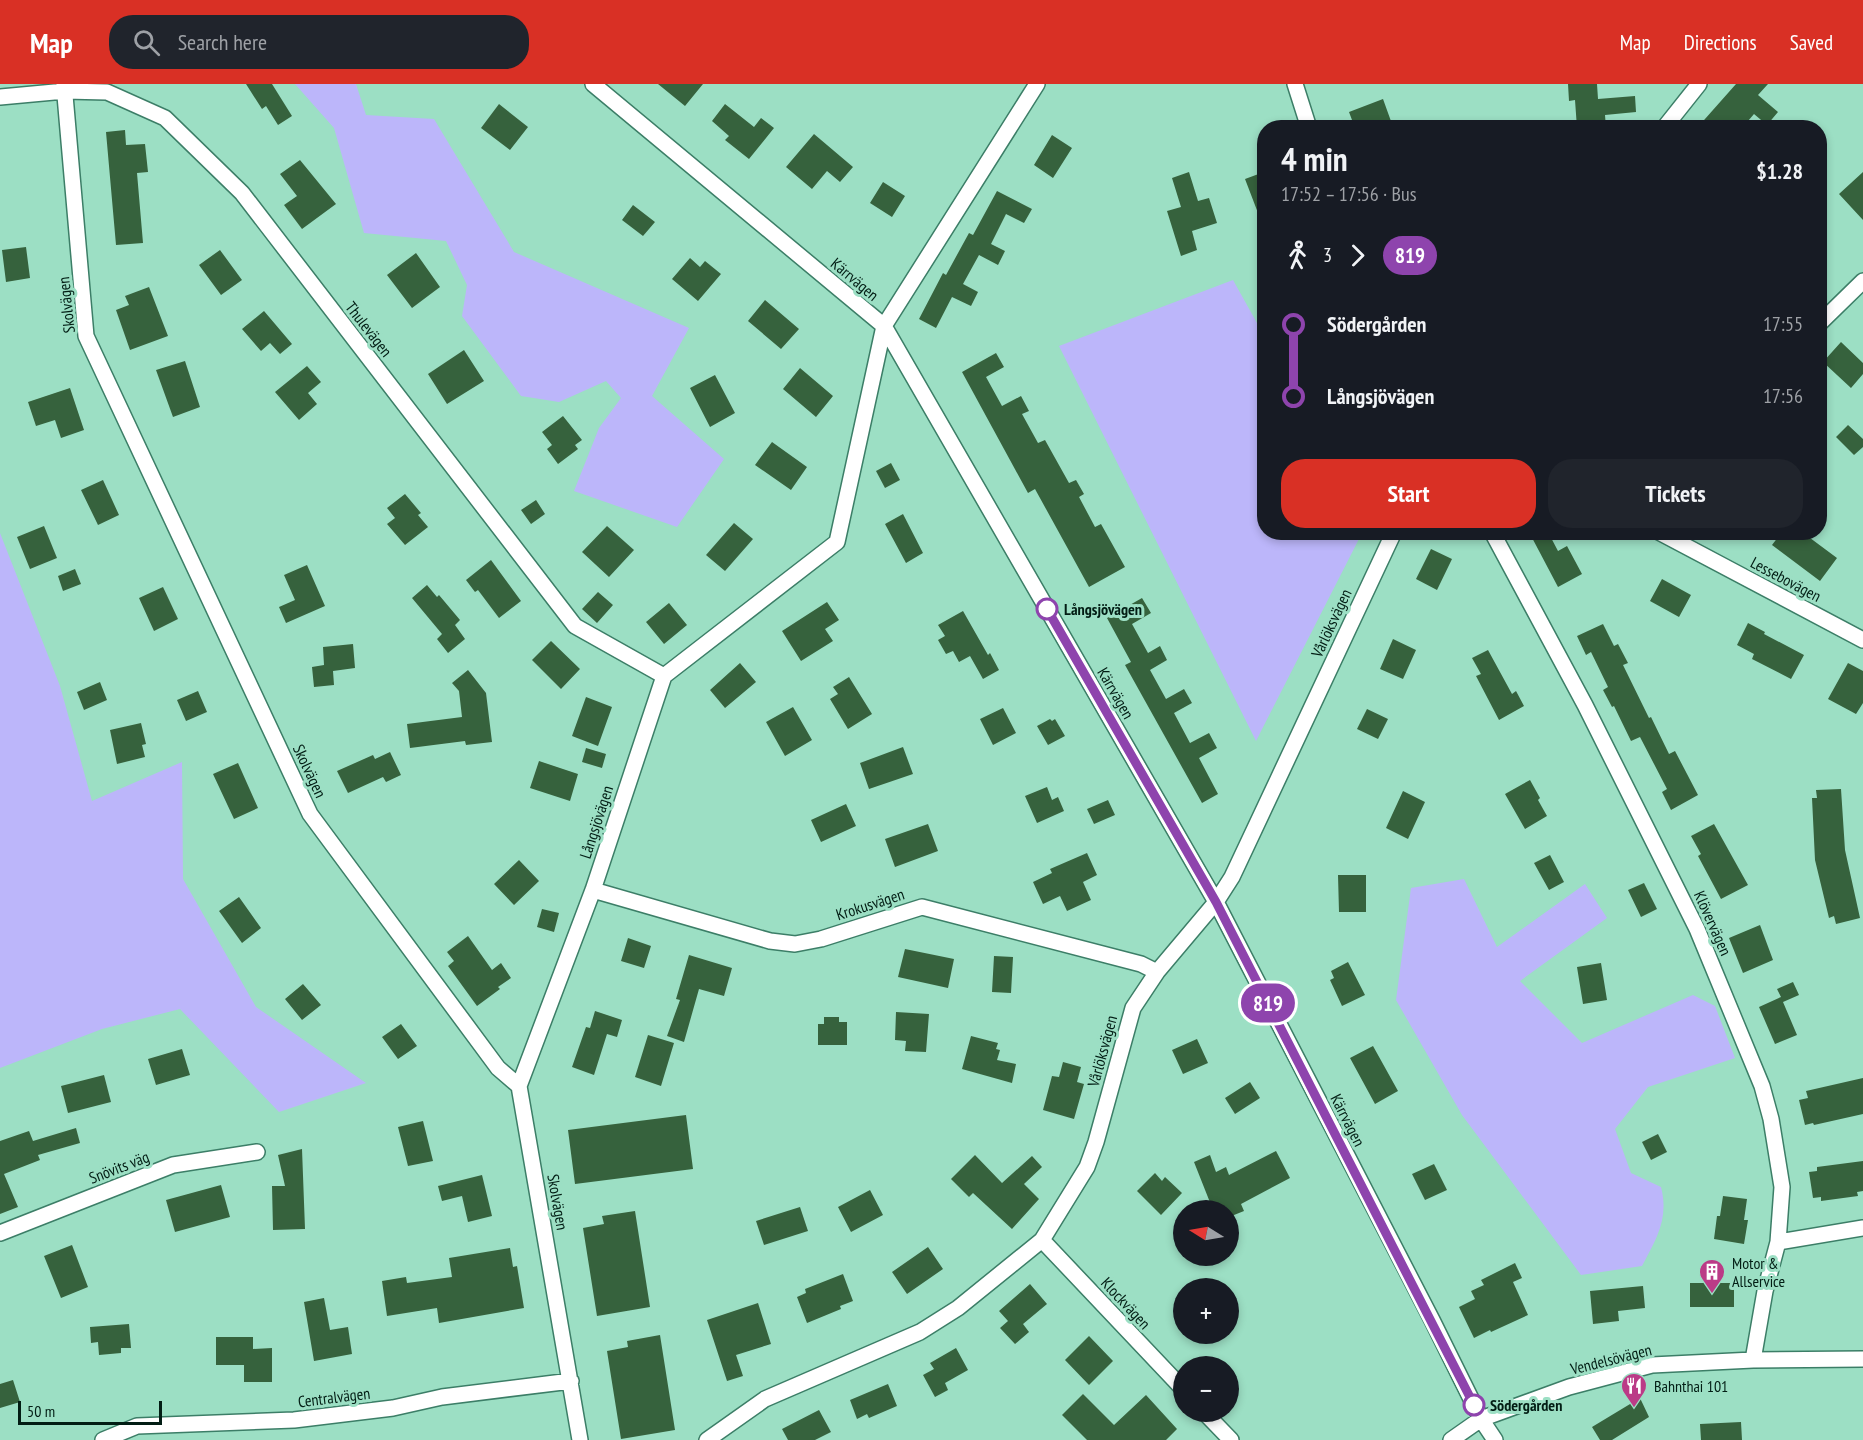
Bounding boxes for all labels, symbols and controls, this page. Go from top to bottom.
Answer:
search box [109,15,529,69]
text: Map [30,24,73,61]
icon: search [130,26,163,59]
text: Search here [178,28,267,56]
text: Map [1620,29,1651,56]
text: Directions [1684,29,1757,56]
text: Saved [1790,29,1833,56]
text: 4 min [1281,137,1348,180]
text: $1.28 [1756,157,1803,185]
text: 17:52 – 17:56 · Bus [1281,181,1416,207]
icon: walk [1281,239,1314,272]
icon: forward [1341,239,1374,272]
text: 3 [1323,242,1332,268]
text: 819 [1395,242,1425,269]
street label: Kärrvägen [827,253,883,305]
street label: Skolvägen [53,276,79,334]
street label: Thulevägen [341,297,397,361]
text: Södergården [1327,310,1426,338]
text: 17:55 [1763,311,1803,337]
text: Långsjövägen [1327,382,1434,410]
text: 17:56 [1763,383,1803,409]
button: Start [1281,459,1536,528]
button: Tickets [1548,459,1803,528]
street label: Lessebovägen [1747,552,1825,606]
street label: Vårlöksvägen [1306,586,1355,661]
marker: Långsjövägen [1036,598,1058,620]
place label: Långsjövägen [1064,599,1142,619]
street label: Kärrvägen [1093,664,1139,722]
street label: Skolvägen [289,741,331,801]
street label: Långsjövägen [575,783,617,861]
street label: Krokusvägen [833,884,907,924]
street label: Klövervägen [1690,888,1736,958]
line badge: 819 [1234,984,1302,1022]
text: 819 [1253,990,1283,1017]
street label: Vårlöksvägen [1083,1013,1121,1090]
street label: Kärrvägen [1326,1090,1370,1150]
street label: Snövits väg [86,1146,152,1188]
street label: Skolvägen [543,1172,573,1232]
north arrow [1173,1200,1239,1266]
map controls [1173,1200,1239,1422]
place label: Motor & Allservice [1732,1253,1785,1291]
building icon: Motor & Allservice [1697,1257,1727,1295]
street label: Klockvägen [1097,1273,1155,1333]
button: + [1173,1278,1239,1344]
street label: Vendelsövägen [1567,1339,1654,1379]
button: − [1173,1356,1239,1422]
restaurant icon: Bahnthai 101 [1619,1371,1649,1409]
place label: Bahnthai 101 [1654,1376,1728,1396]
street label: Centralvägen [297,1383,371,1411]
marker: Södergården [1463,1394,1485,1416]
place label: Södergården [1490,1395,1562,1415]
scale bar [18,1398,162,1426]
text: 50 m [27,1401,55,1421]

